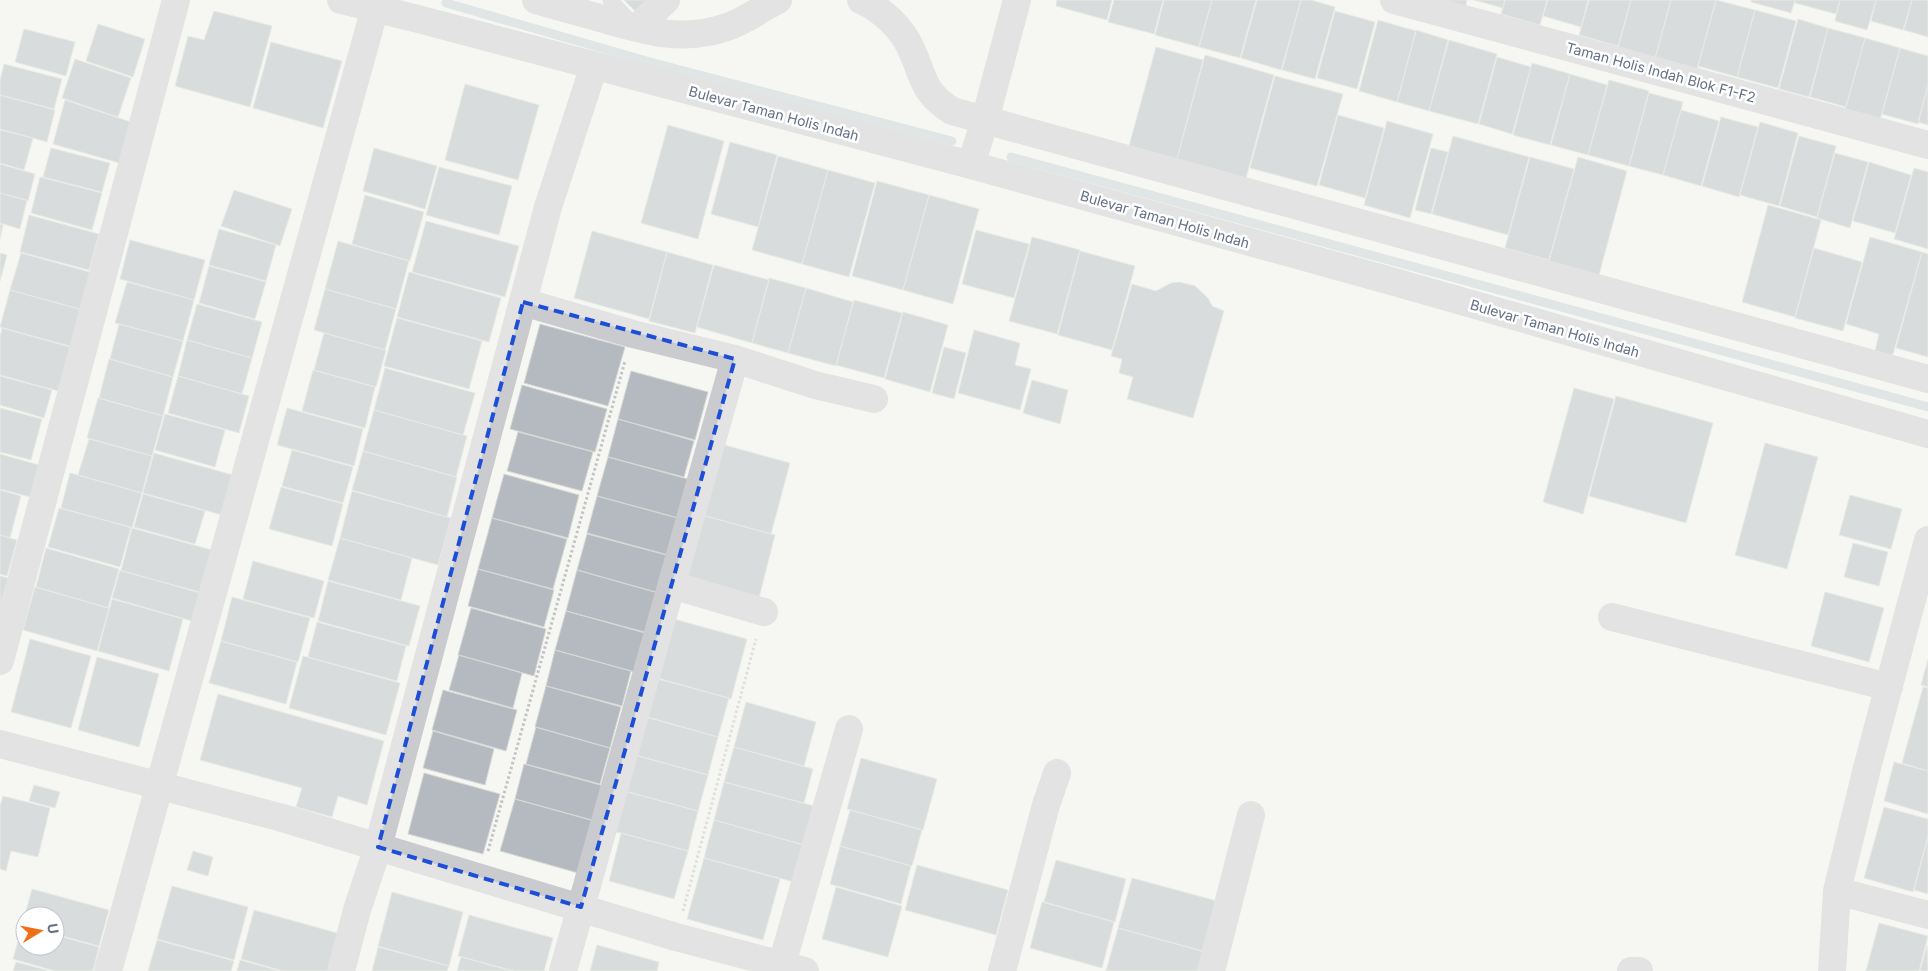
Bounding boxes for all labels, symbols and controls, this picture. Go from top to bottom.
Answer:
street label: Taman Holis Indah Blok F1-F2 [1564,38,1758,106]
street label: Bulevar Taman Holis Indah [687,82,861,144]
street label: Bulevar Taman Holis Indah [1078,187,1252,251]
street label: Bulevar Taman Holis Indah [1468,296,1642,360]
north arrow [15,906,65,956]
text: U [44,922,63,935]

